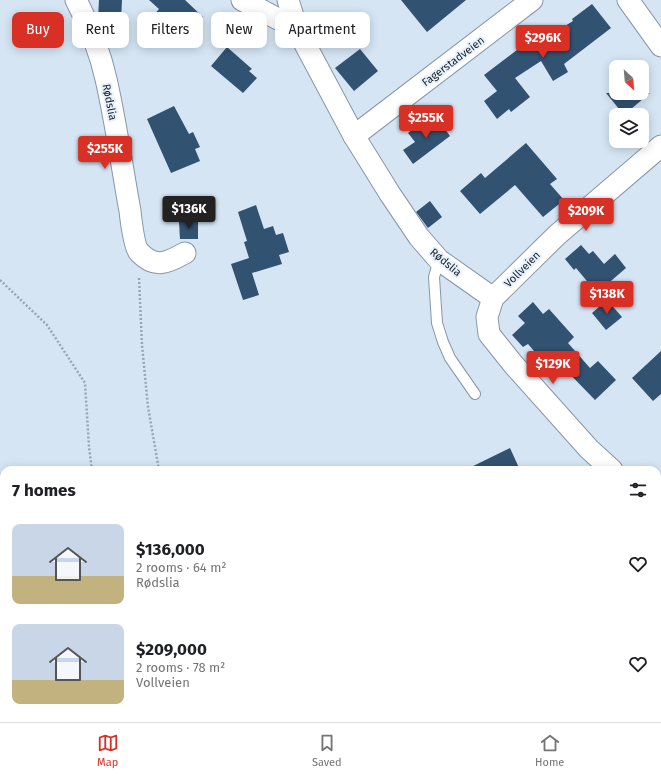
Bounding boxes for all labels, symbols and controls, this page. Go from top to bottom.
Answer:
chip: Buy [12,12,64,48]
chip: Rent [72,12,129,48]
chip: Filters [137,12,203,48]
chip: New [211,12,267,48]
chip: Apartment [275,12,370,48]
pin: $296K [515,25,571,59]
text: $296K [525,30,561,45]
street label: Fagerstadveien [420,34,487,89]
north arrow [609,60,649,100]
map controls [609,60,649,148]
street label: Rødslia [100,83,119,121]
pin: $255K [398,105,454,139]
button: layers [609,108,649,148]
text: $255K [408,110,444,125]
pin: $255K [77,136,133,170]
text: $255K [87,141,123,156]
pin: $136K [161,196,217,230]
pin: $209K [558,198,614,232]
text: $136K [171,201,207,216]
text: $209K [568,203,604,218]
street label: Rødslia [427,246,464,279]
street label: Vollveien [502,249,543,290]
pin: $138K [579,281,635,315]
text: $138K [589,286,625,301]
pin: $129K [525,351,581,385]
text: $129K [536,356,570,371]
icon: filters [627,479,649,501]
text: 7 homes [12,480,76,501]
text: $136,000 [136,539,205,560]
icon: home [44,540,92,588]
icon: heart [627,553,649,575]
text: 2 rooms · 64 m² [136,560,226,575]
text: Rødslia [136,575,180,590]
text: $209,000 [136,639,207,660]
icon: home [44,640,92,688]
icon: heart [627,653,649,675]
text: 2 rooms · 78 m² [136,660,225,675]
text: Vollveien [136,675,190,690]
tab: Map [97,732,119,769]
tab: Saved [312,732,342,769]
tab: Home [535,732,564,769]

